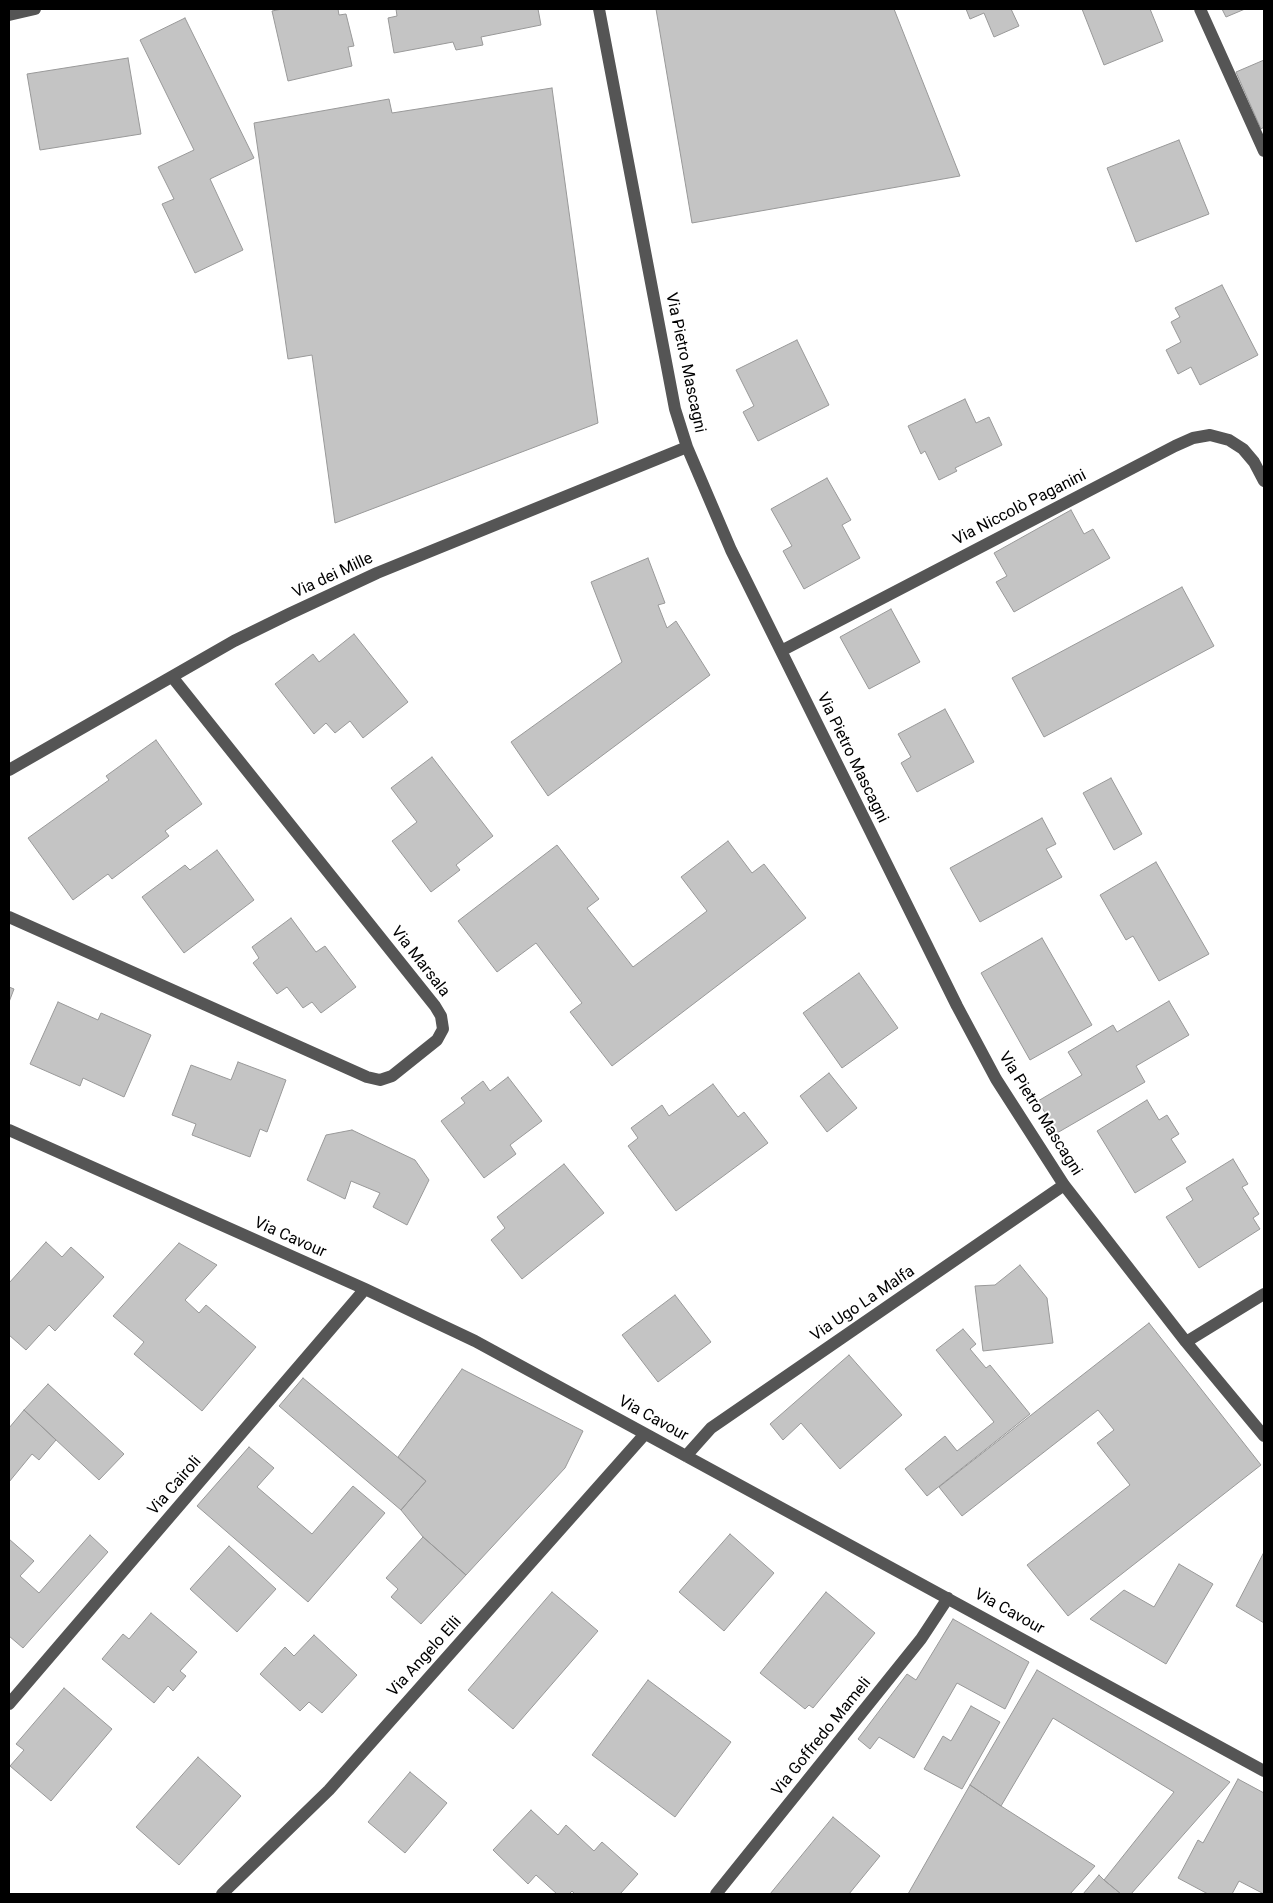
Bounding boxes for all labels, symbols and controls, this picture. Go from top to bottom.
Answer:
street label: Via Pietro Mascagni [661,291,709,435]
street label: Via Niccolò Paganini [950,466,1090,550]
street label: Via dei Mille [290,549,376,603]
street label: Via Pietro Mascagni [812,690,892,826]
street label: Via Marsala [386,923,454,1001]
street label: Via Pietro Mascagni [994,1048,1086,1180]
street label: Via Cavour [251,1214,329,1262]
street label: Via Ugo La Malfa [807,1262,919,1346]
street label: Via Cavour [615,1392,691,1446]
street label: Via Cairoli [144,1453,206,1519]
street label: Via Cavour [971,1585,1047,1639]
street label: Via Angelo Elli [384,1613,466,1701]
street label: Via Goffredo Mameli [768,1674,876,1800]

